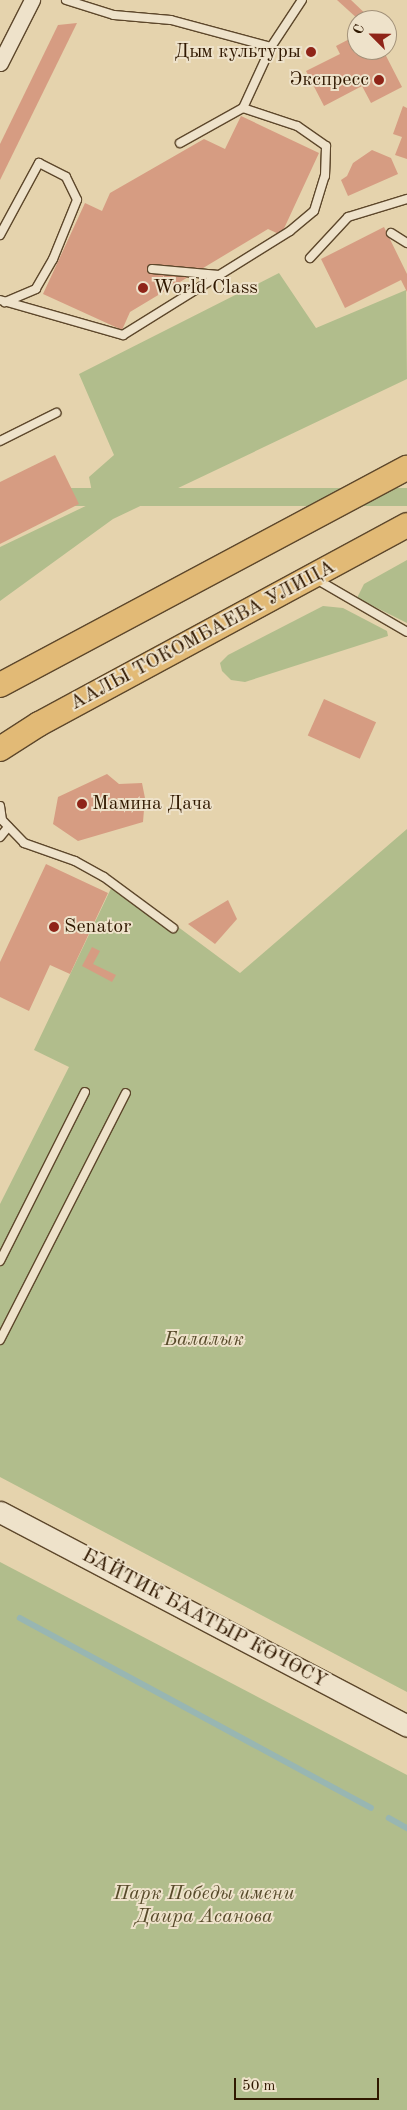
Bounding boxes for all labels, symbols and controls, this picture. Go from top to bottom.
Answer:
north arrow [347,10,397,60]
text: С [351,23,367,37]
place label: Дым культуры [174,40,301,64]
marker: Дым культуры [305,46,317,58]
place label: Экспресс [289,68,369,92]
marker: Экспресс [373,74,385,86]
place label: World Class [153,276,258,300]
marker: World Class [137,282,149,294]
street label: ААЛЫ ТОКОМБАЕВА УЛИЦА [66,556,340,716]
place label: Мамина Дача [92,792,212,816]
marker: Мамина Дача [76,798,88,810]
place label: Senator [64,915,131,939]
marker: Senator [48,921,60,933]
park label: Балалык [164,1328,244,1352]
street label: БАЙТИК БААТЫР КӨЧӨСҮ [77,1544,331,1694]
park label: Парк Победы имени Даира Асанова [113,1882,295,1929]
scale bar [237,2068,382,2100]
text: 50 m [242,2079,276,2094]

